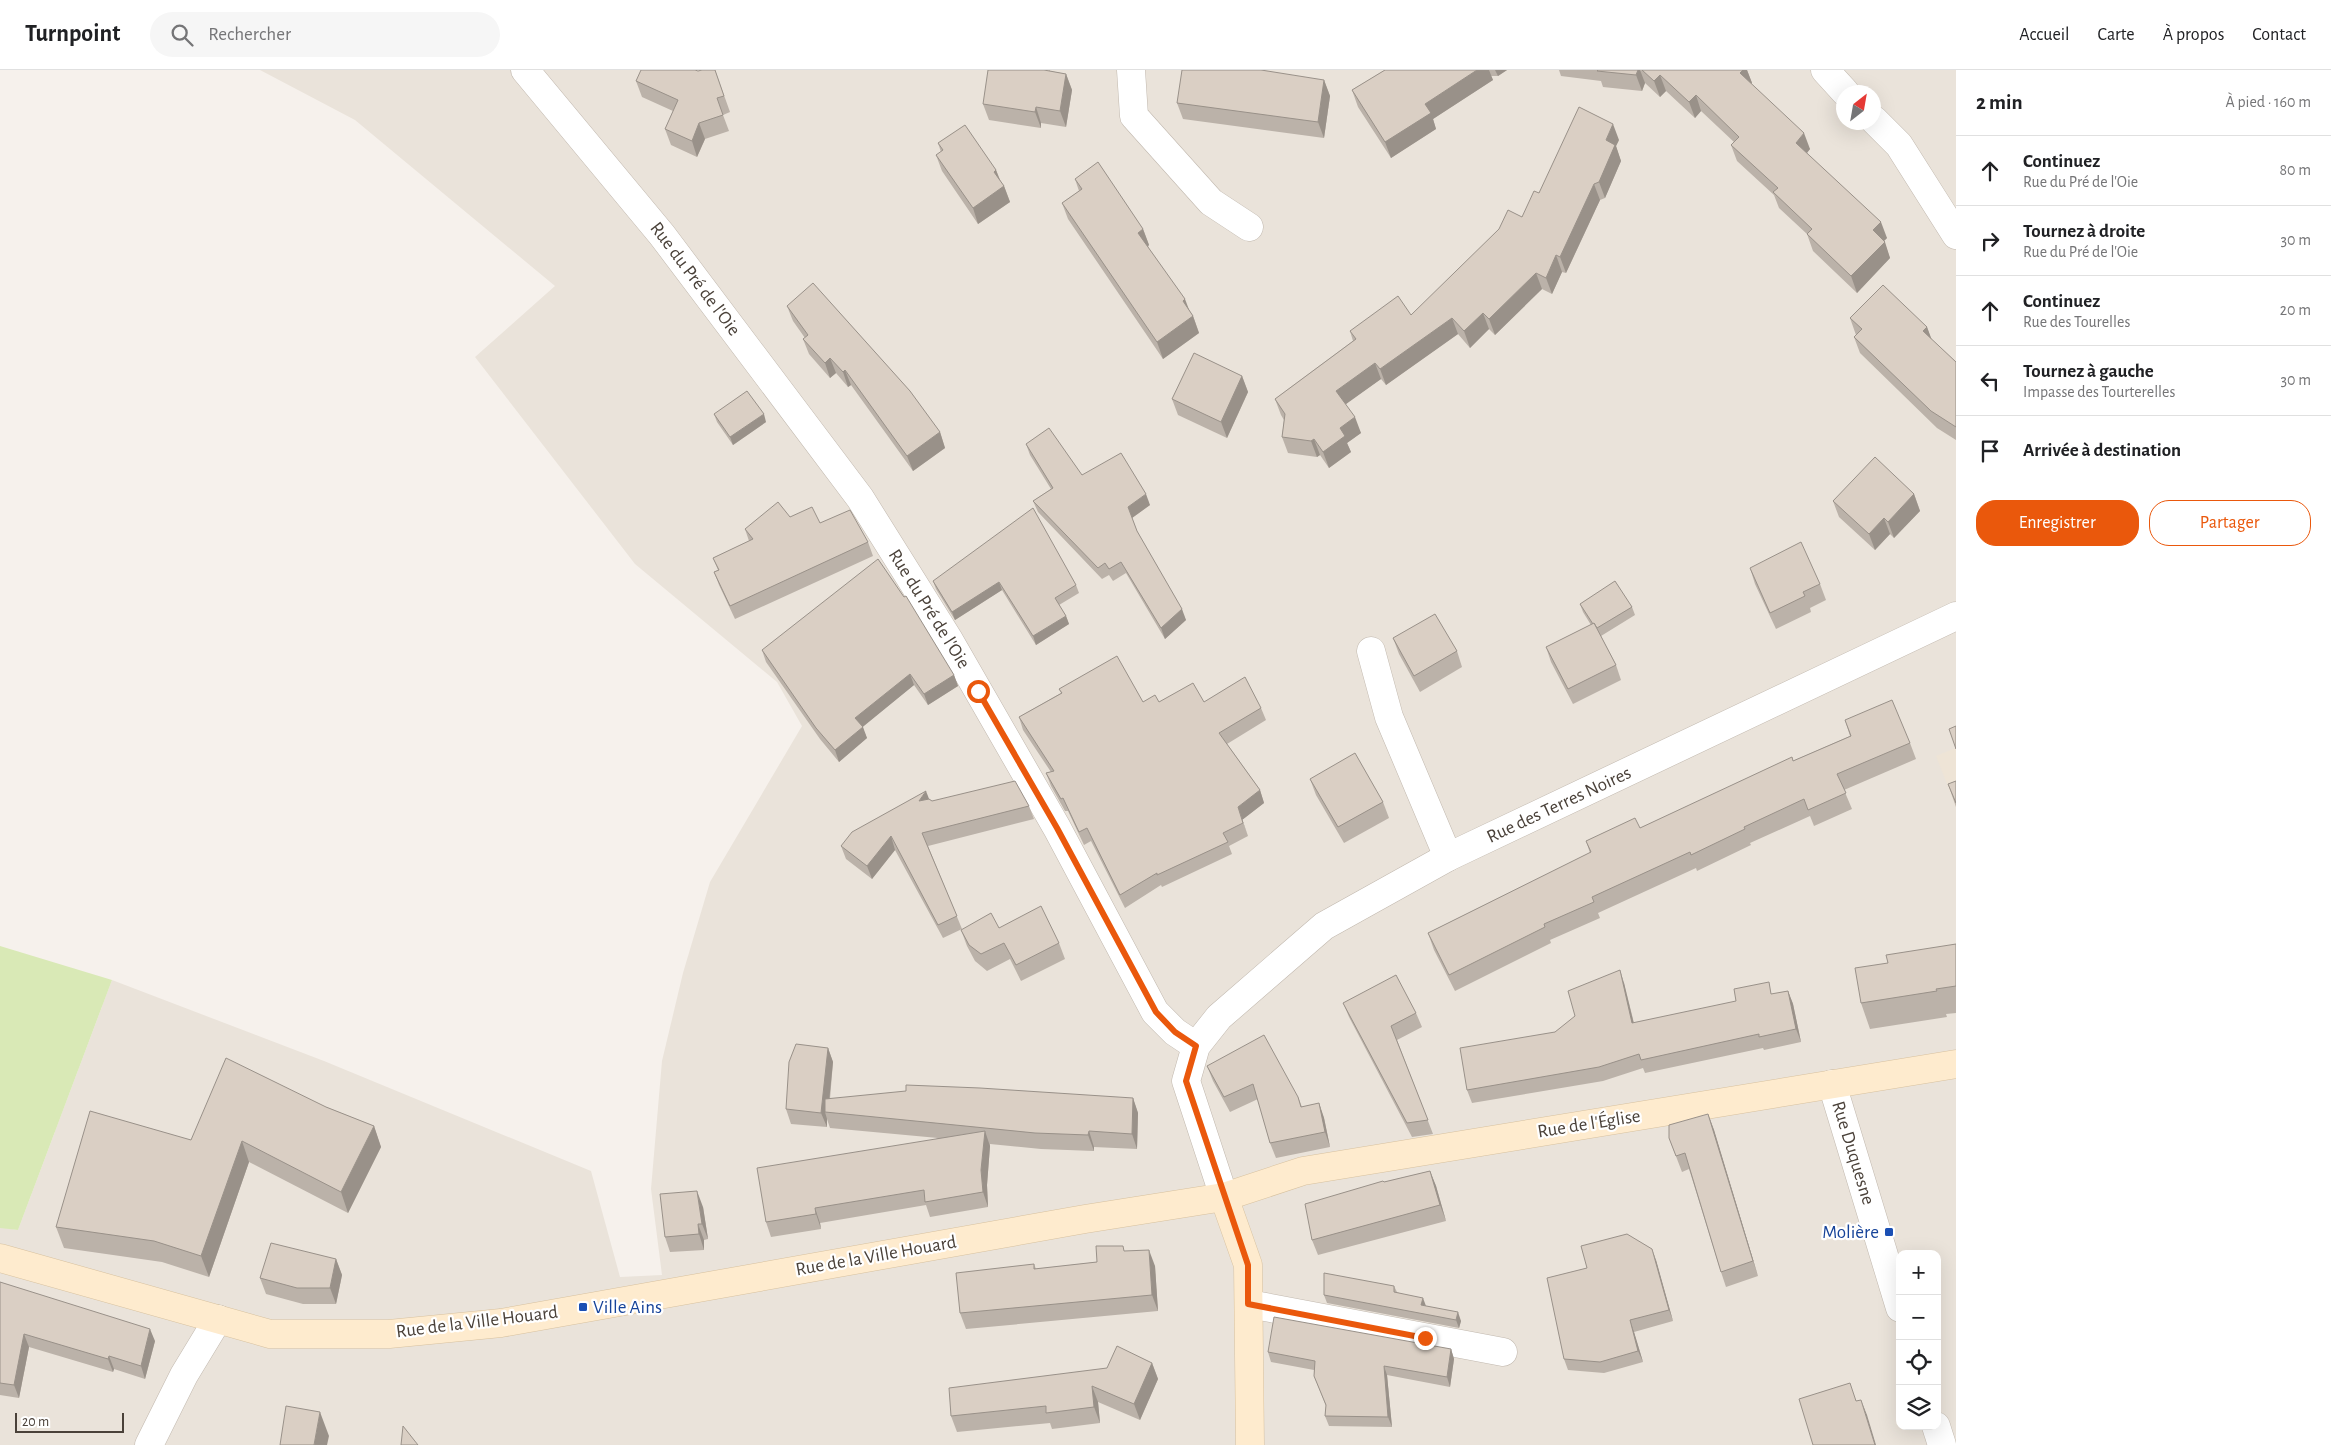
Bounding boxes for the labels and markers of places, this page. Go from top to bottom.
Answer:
place label: Molière [1822,1223,1879,1242]
marker: Molière [1883,1226,1895,1238]
place label: Ville Ains [593,1298,662,1317]
marker: Ville Ains [577,1301,589,1313]

